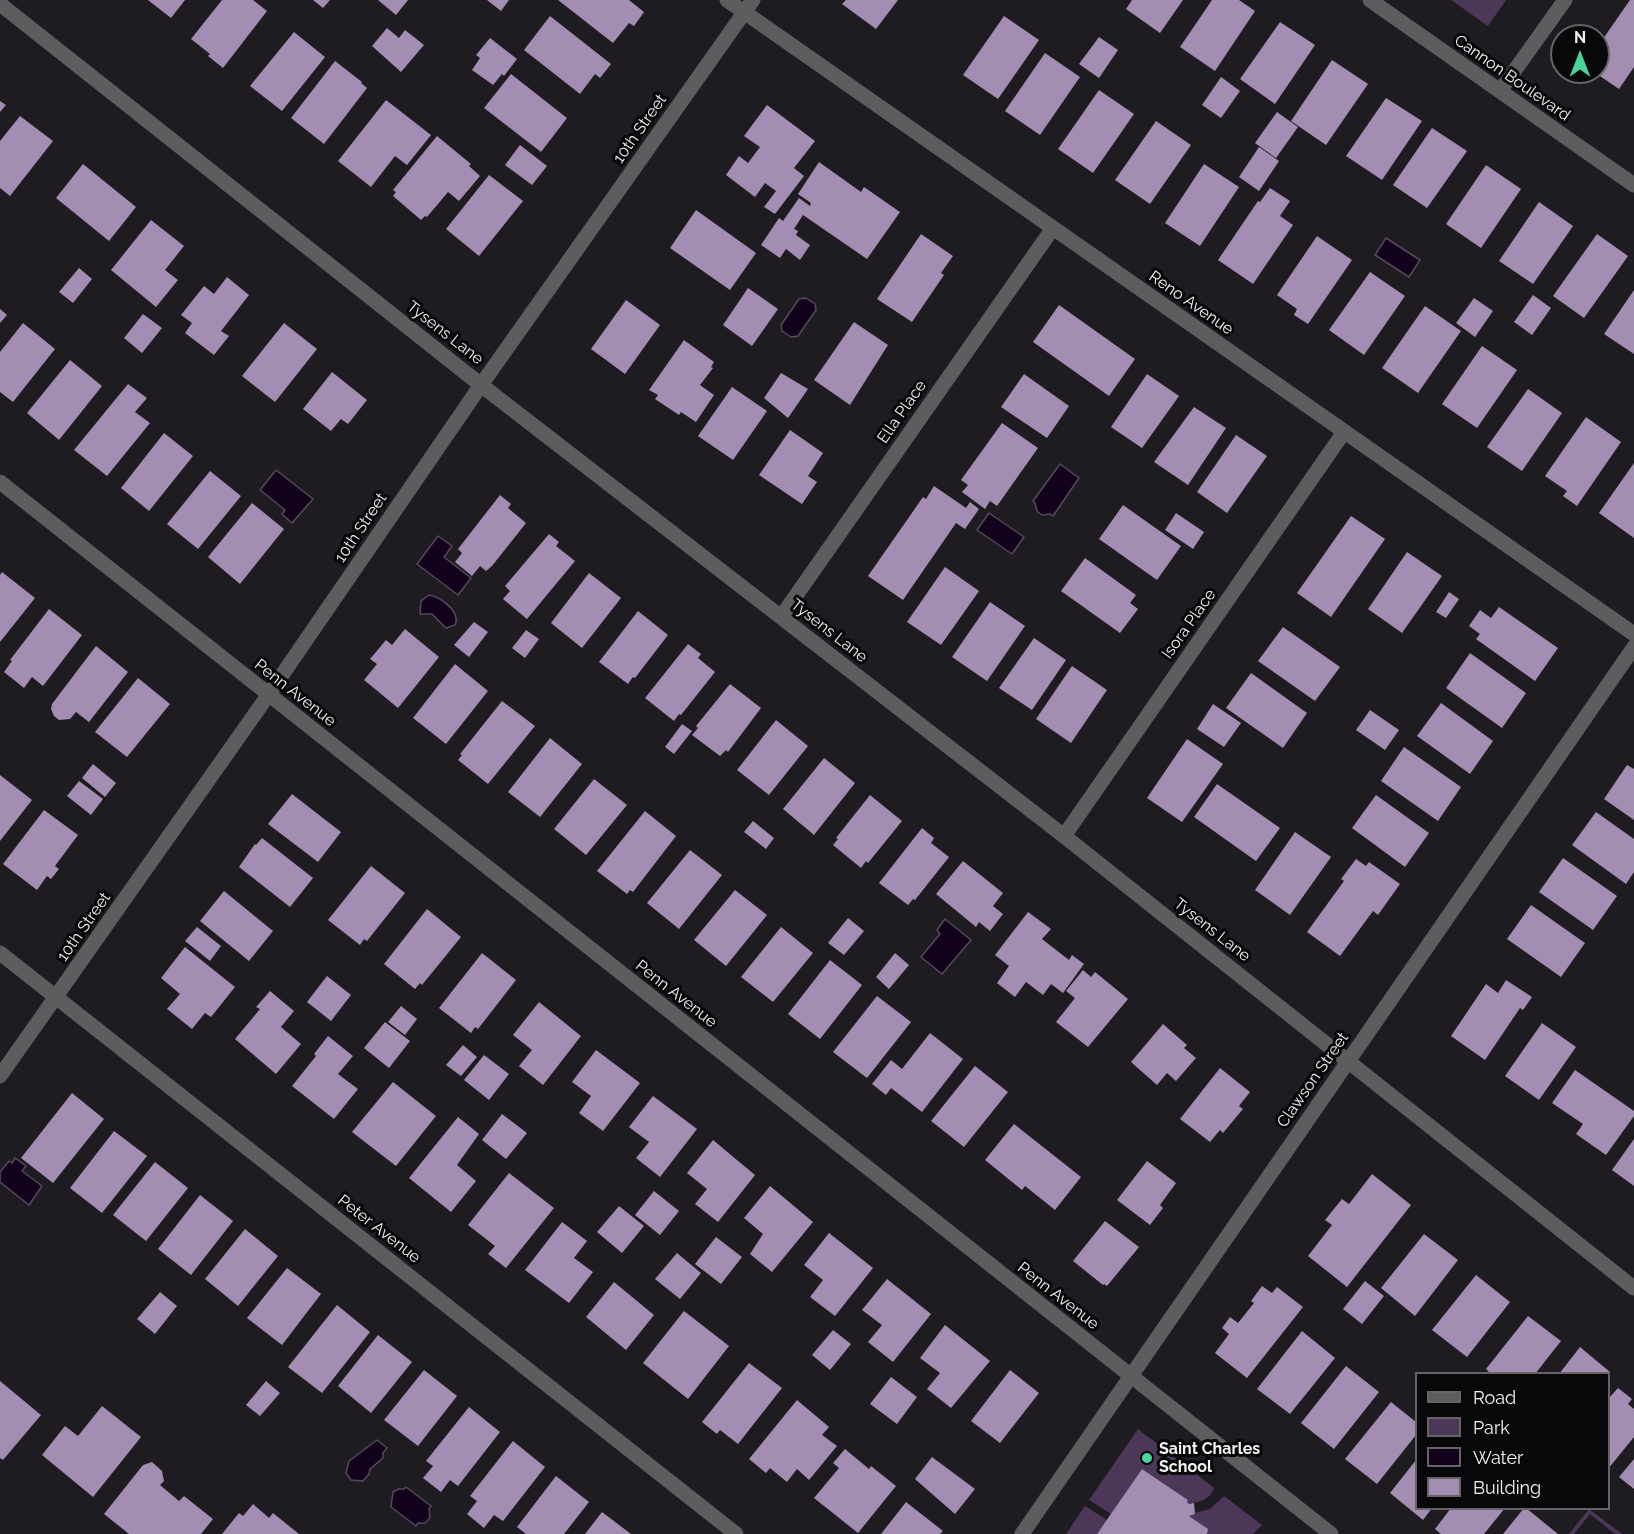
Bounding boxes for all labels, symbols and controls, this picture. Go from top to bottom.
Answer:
north arrow [1550,24,1610,84]
text: N [1574,28,1586,47]
street label: Cannon Boulevard [1450,31,1574,125]
street label: 10th Street [609,91,671,167]
street label: Reno Avenue [1145,267,1237,339]
street label: Tysens Lane [403,297,487,369]
street label: Ella Place [873,377,931,447]
street label: 10th Street [331,490,391,566]
street label: Isora Place [1158,585,1220,663]
street label: Tysens Lane [787,595,871,667]
street label: Penn Avenue [250,655,340,731]
street label: 10th Street [53,889,115,965]
street label: Tysens Lane [1170,894,1254,966]
street label: Penn Avenue [631,956,721,1032]
street label: Clawson Street [1273,1029,1353,1131]
street label: Peter Avenue [334,1191,424,1267]
street label: Penn Avenue [1013,1258,1103,1334]
legend [1415,1372,1610,1510]
text: Road [1473,1387,1516,1408]
text: Park [1473,1417,1510,1438]
place label: Saint Charles School [1159,1439,1260,1477]
text: Water [1473,1447,1523,1468]
marker: Saint Charles School [1140,1451,1154,1465]
text: Building [1473,1477,1541,1498]

